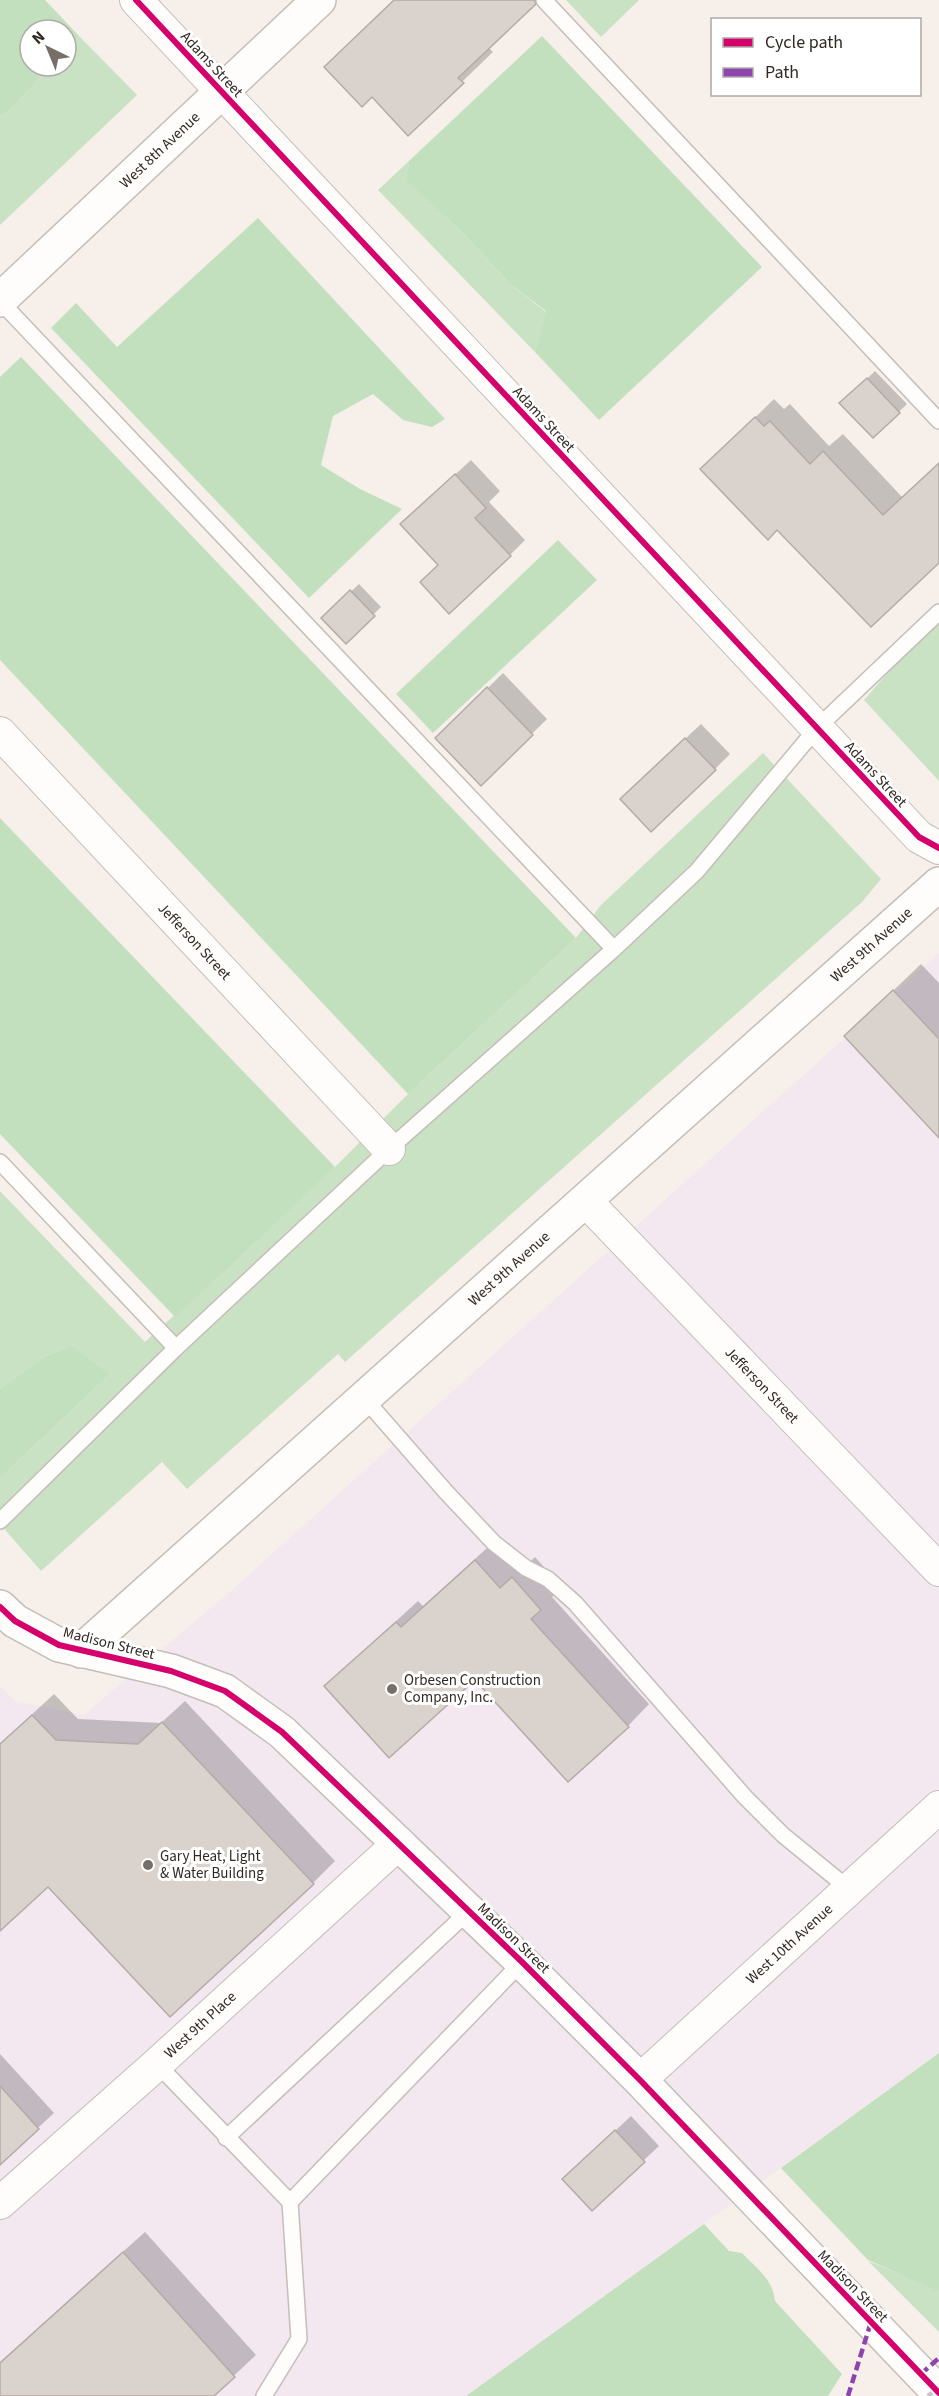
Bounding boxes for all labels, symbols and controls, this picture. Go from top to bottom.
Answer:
north arrow [18,18,78,78]
legend [711,18,921,96]
text: N [27,26,50,49]
street label: Adams Street [176,27,248,102]
text: Cycle path [765,30,843,55]
text: Path [765,60,799,85]
street label: West 8th Avenue [115,107,205,193]
street label: Adams Street [508,382,580,457]
street label: Adams Street [840,737,912,812]
street label: Jefferson Street [153,898,236,985]
street label: West 9th Avenue [826,903,917,987]
street label: West 9th Avenue [464,1227,555,1311]
street label: Jefferson Street [720,1342,803,1428]
street label: Madison Street [61,1622,157,1665]
place label: Orbesen Construction Company, Inc. [404,1670,541,1708]
marker: Orbesen Construction Company, Inc. [385,1682,399,1696]
place label: Gary Heat, Light & Water Building [160,1846,264,1884]
marker: Gary Heat, Light & Water Building [141,1858,155,1872]
street label: Madison Street [473,1898,555,1978]
street label: West 10th Avenue [742,1899,838,1989]
street label: West 9th Place [160,1987,241,2063]
street label: Madison Street [813,2245,893,2327]

